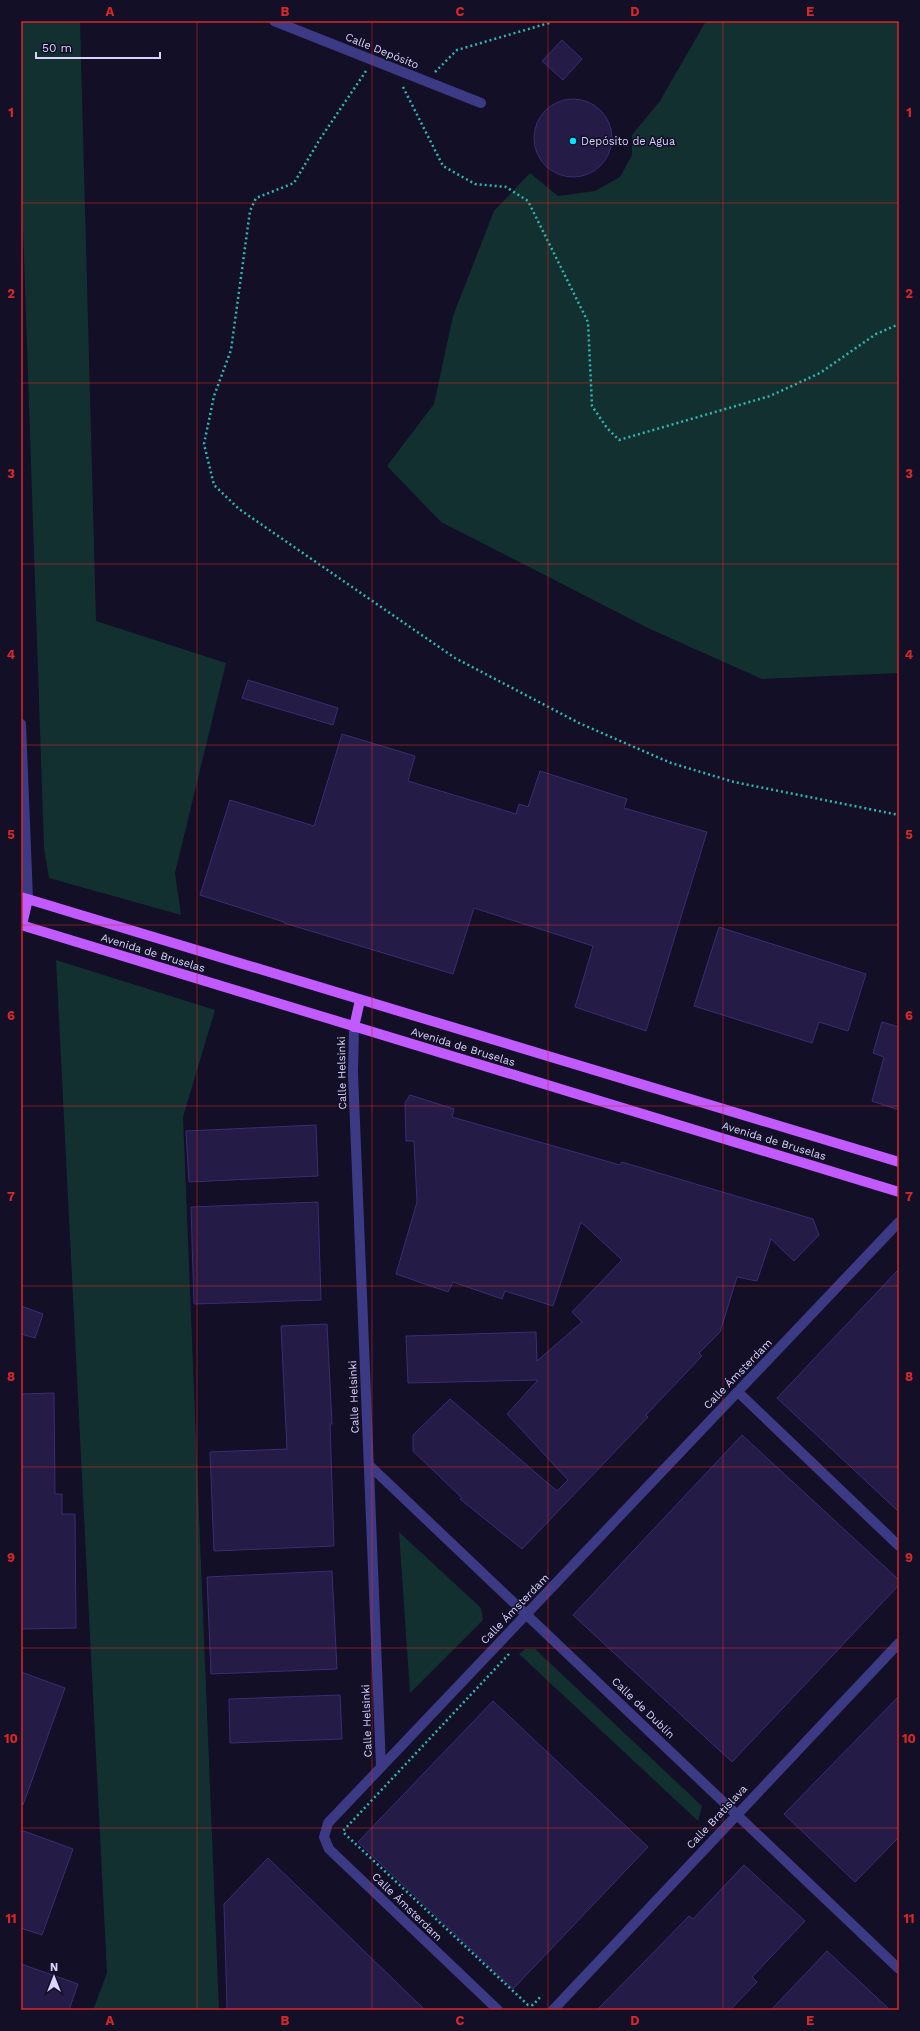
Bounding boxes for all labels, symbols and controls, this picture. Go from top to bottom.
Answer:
text: A [106,4,115,19]
text: B [281,4,290,19]
text: C [456,4,465,19]
text: D [630,4,640,19]
text: E [806,4,814,19]
street label: Calle Depósito [343,30,421,72]
scale bar [36,34,160,60]
text: 50 m [42,41,72,55]
text: 1 [8,105,14,120]
text: 1 [906,105,912,120]
place label: Depósito de Agua [581,135,675,148]
marker: Depósito de Agua [568,136,578,146]
text: 2 [7,286,15,301]
text: 2 [905,286,913,301]
text: 3 [7,466,15,481]
text: 3 [905,466,913,481]
text: 4 [7,647,16,662]
text: 4 [905,647,914,662]
text: 5 [7,827,15,842]
text: 5 [905,827,913,842]
street label: Avenida de Bruselas [99,931,207,975]
text: 6 [7,1008,15,1023]
text: 6 [905,1008,913,1023]
street label: Avenida de Bruselas [409,1025,517,1069]
street label: Calle Helsinki [335,1036,349,1110]
street label: Avenida de Bruselas [720,1119,828,1163]
text: 7 [7,1189,15,1204]
text: 7 [905,1189,913,1204]
street label: Calle Ámsterdam [700,1335,775,1412]
street label: Calle Helsinki [346,1360,362,1434]
text: 8 [7,1369,15,1384]
text: 8 [905,1369,913,1384]
text: 9 [7,1550,15,1565]
text: 9 [905,1550,913,1565]
street label: Calle Ámsterdam [477,1570,552,1647]
street label: Calle de Dublín [609,1675,677,1741]
street label: Calle Helsinki [359,1684,375,1758]
text: 10 [4,1731,18,1746]
text: 10 [902,1731,916,1746]
street label: Calle Bratislava [684,1782,750,1852]
street label: Calle Ámsterdam [369,1869,446,1944]
text: 11 [5,1911,17,1926]
text: 11 [903,1911,915,1926]
north arrow [34,1957,74,1997]
text: N [50,1961,58,1974]
text: A [106,2013,115,2028]
text: B [281,2013,290,2028]
text: C [456,2013,465,2028]
text: D [630,2013,640,2028]
text: E [806,2013,814,2028]

